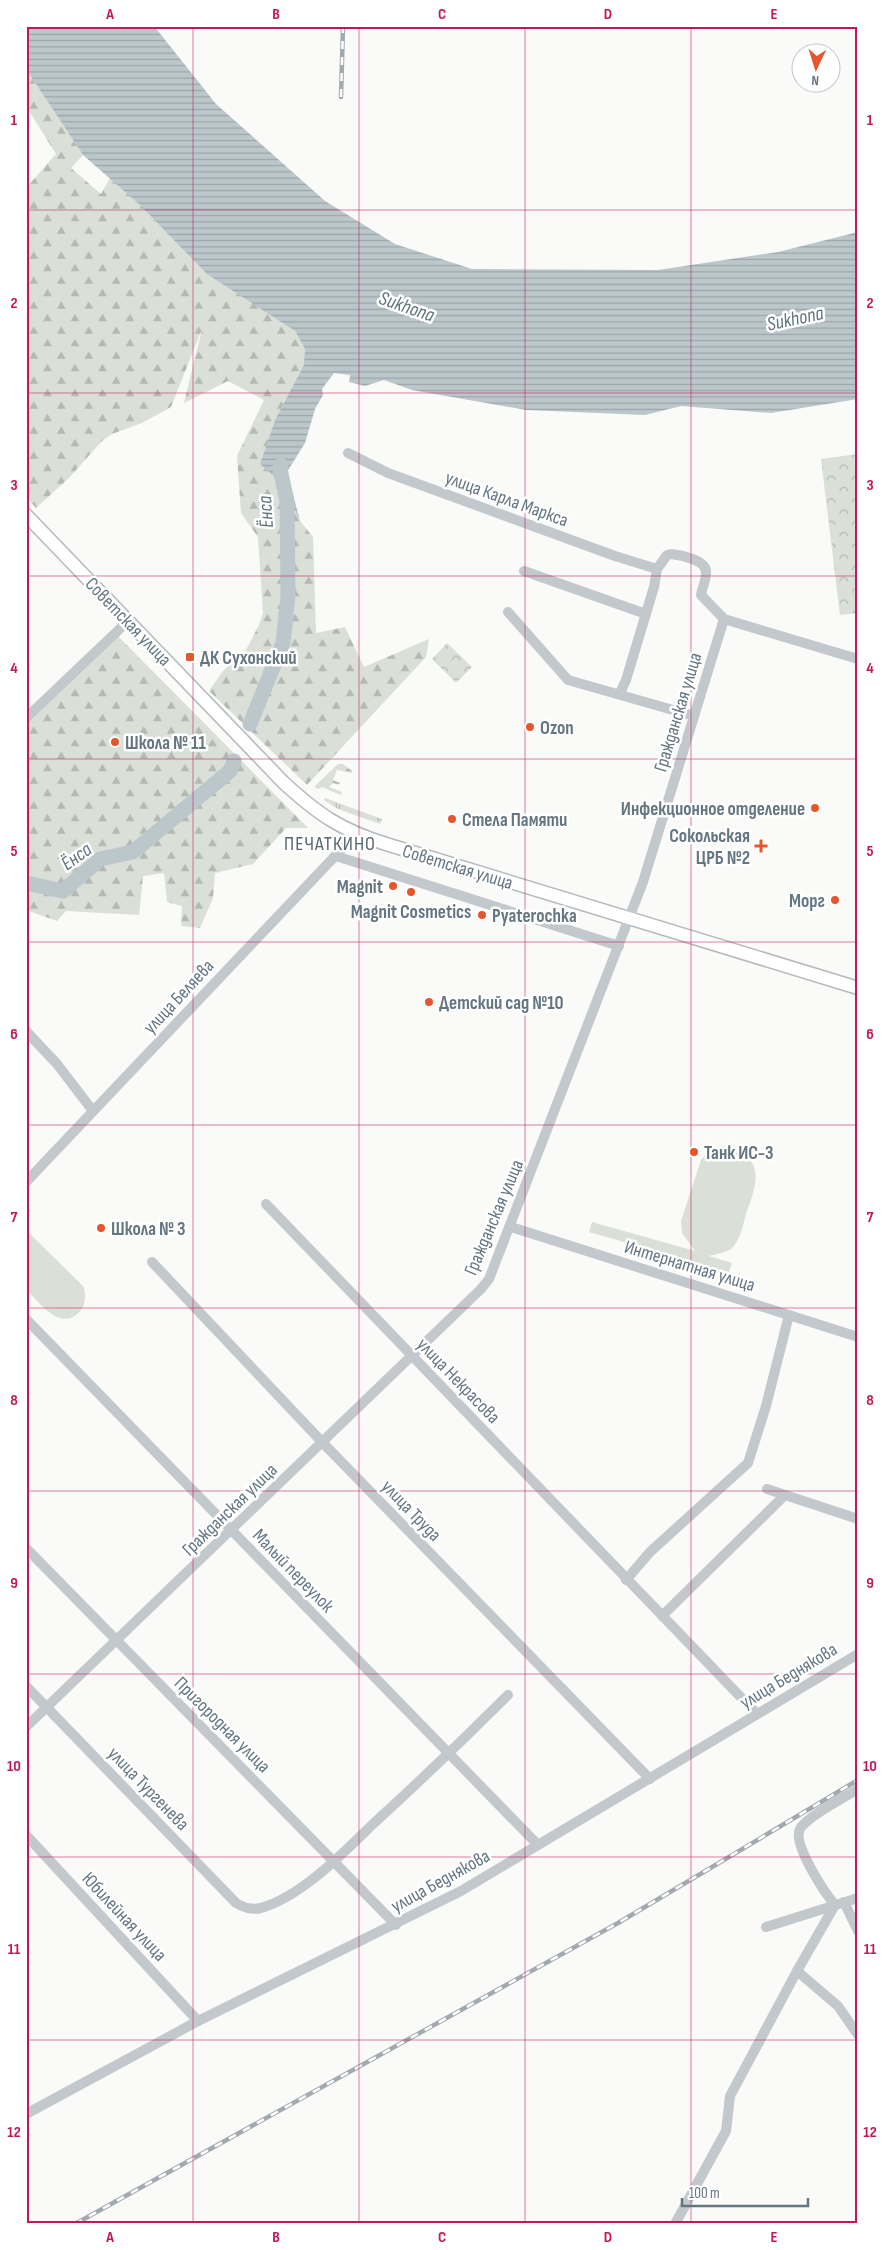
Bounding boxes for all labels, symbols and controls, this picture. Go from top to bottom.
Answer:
text: A [105,5,114,24]
text: B [272,5,280,24]
text: C [438,5,446,24]
text: D [604,5,612,24]
text: E [771,5,778,24]
north arrow [792,42,842,92]
text: N [811,72,819,89]
text: 1 [11,111,18,130]
text: 1 [867,111,874,130]
water label: Sukhona [376,286,438,328]
text: 2 [10,294,18,313]
text: 2 [866,294,874,313]
water label: Sukhona [765,301,826,337]
street label: улица Карла Маркса [442,467,571,532]
text: 3 [10,476,18,495]
text: 3 [866,476,874,495]
water label: Ёнса [253,495,279,529]
street label: Советская улица [80,573,176,671]
place label: ДК Сухонский [200,647,297,670]
street label: Гражданская улица [649,650,707,775]
marker: ДК Сухонский [184,651,196,663]
text: 4 [10,659,18,678]
text: 4 [866,659,874,678]
place label: Ozon [540,717,574,740]
marker: Ozon [524,721,536,733]
place label: Школа № 11 [125,732,207,755]
marker: Школа № 11 [109,736,121,748]
place label: Инфекционное отделение [621,798,805,821]
marker: Инфекционное отделение [809,802,821,814]
place label: Стела Памяти [462,809,567,832]
marker: Стела Памяти [446,813,458,825]
place label: Сокольская ЦРБ №2 [669,825,750,870]
district label: ПЕЧАТКИНО [284,832,376,856]
water label: Ёнса [57,838,97,876]
marker: Сокольская ЦРБ №2 [754,839,768,853]
street label: Советская улица [400,840,516,895]
text: 5 [10,842,18,861]
text: 5 [866,842,874,861]
place label: Magnit [337,876,383,899]
marker: Magnit [387,880,399,892]
marker: Magnit Cosmetics [405,886,417,898]
place label: Морг [789,890,825,913]
marker: Морг [829,894,841,906]
place label: Magnit Cosmetics [351,901,471,924]
place label: Pyaterochka [492,905,577,928]
marker: Pyaterochka [476,909,488,921]
street label: улица Беляева [139,955,219,1039]
place label: Детский сад №10 [439,992,564,1015]
marker: Детский сад №10 [423,996,435,1008]
text: 6 [10,1025,18,1044]
text: 6 [866,1025,874,1044]
place label: Танк ИС-3 [704,1142,774,1165]
marker: Танк ИС-3 [688,1146,700,1158]
street label: Гражданская улица [460,1156,529,1279]
text: 7 [11,1208,18,1227]
text: 7 [867,1208,874,1227]
place label: Школа № 3 [111,1218,186,1241]
marker: Школа № 3 [95,1222,107,1234]
street label: Интернатная улица [621,1236,758,1297]
street label: улица Некрасова [411,1333,505,1429]
text: 8 [10,1391,18,1410]
text: 8 [866,1391,874,1410]
street label: Гражданская улица [178,1459,282,1561]
street label: улица Труда [376,1476,446,1547]
street label: Малый переулок [247,1524,339,1618]
text: 9 [10,1574,18,1593]
text: 9 [866,1574,874,1593]
street label: улица Беднякова [736,1638,842,1714]
street label: Пригородная улица [169,1672,275,1778]
street label: улица Тургенева [102,1742,193,1836]
text: 10 [7,1757,21,1776]
text: 10 [863,1757,877,1776]
street label: улица Беднякова [387,1845,494,1918]
street label: Юбилейная улица [77,1868,171,1966]
text: 11 [8,1940,21,1959]
text: 11 [864,1940,877,1959]
text: 12 [7,2123,21,2142]
text: 12 [863,2123,877,2142]
scale bar [682,2175,808,2207]
text: 100 m [689,2184,720,2203]
text: A [105,2228,114,2247]
text: B [272,2228,280,2247]
text: C [438,2228,446,2247]
text: D [604,2228,612,2247]
text: E [771,2228,778,2247]

